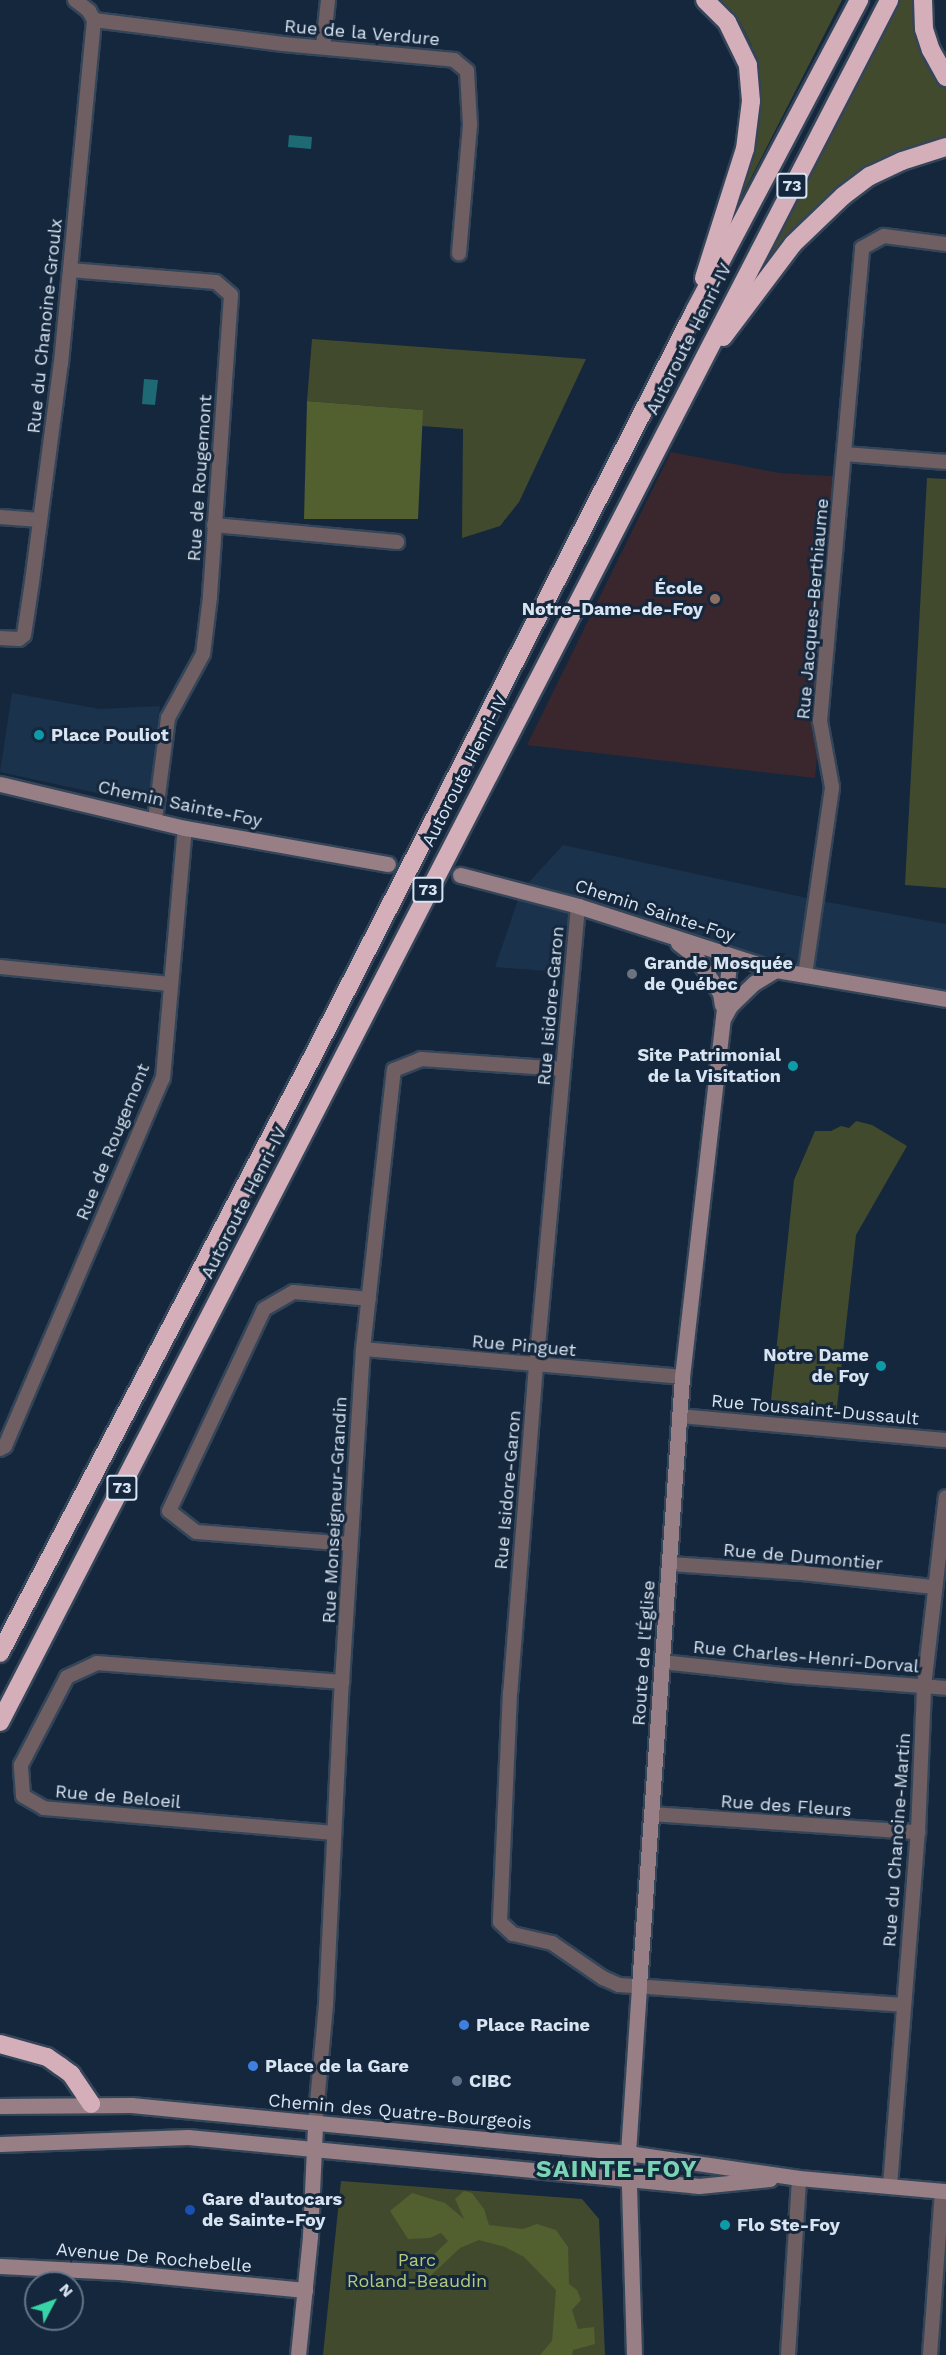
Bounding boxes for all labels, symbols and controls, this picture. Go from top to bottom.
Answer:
street label: Rue de la Verdure [283,15,441,51]
road number: 73 [776,173,808,199]
street label: Rue du Chanoine-Groulx [23,217,67,435]
street label: Autoroute Henri-IV [641,260,737,418]
street label: Rue de Rougemont [183,394,217,562]
street label: Rue Jacques-Berthiaume [793,497,833,721]
place label: École Notre-Dame-de-Foy [522,578,703,620]
marker: École Notre-Dame-de-Foy [708,592,722,606]
street label: Autoroute Henri-IV [417,692,513,850]
place label: Place Pouliot [51,724,169,746]
marker: Place Pouliot [32,728,46,742]
street label: Chemin Sainte-Foy [96,776,264,832]
street label: Chemin Sainte-Foy [572,875,738,947]
road number: 73 [412,877,444,903]
street label: Rue Isidore-Garon [533,925,569,1087]
place label: Grande Mosquée de Québec [644,953,793,996]
marker: Grande Mosquée de Québec [625,967,639,981]
place label: Site Patrimonial de la Visitation [637,1045,781,1088]
marker: Site Patrimonial de la Visitation [786,1059,800,1073]
street label: Rue de Rougemont [72,1060,154,1224]
street label: Autoroute Henri-IV [196,1124,292,1282]
street label: Rue Pinguet [471,1331,577,1361]
place label: Notre Dame de Foy [763,1345,869,1388]
marker: Notre Dame de Foy [874,1359,888,1373]
street label: Rue Toussaint-Dussault [710,1390,920,1430]
street label: Rue Monseigneur-Grandin [318,1396,352,1624]
street label: Rue Isidore-Garon [490,1409,526,1571]
road number: 73 [106,1475,138,1501]
street label: Rue de Dumontier [722,1539,884,1575]
street label: Route de l'Église [628,1579,660,1727]
street label: Rue Charles-Henri-Dorval [692,1636,920,1678]
street label: Rue du Chanoine-Martin [879,1732,915,1948]
street label: Rue de Beloeil [54,1781,182,1813]
street label: Rue des Fleurs [720,1791,852,1821]
place label: Place Racine [476,2014,590,2036]
marker: Place Racine [457,2018,471,2032]
place label: Place de la Gare [265,2055,409,2077]
marker: Place de la Gare [246,2059,260,2073]
place label: CIBC [469,2070,512,2092]
marker: CIBC [450,2074,464,2088]
street label: Chemin des Quatre-Bourgeois [267,2090,533,2134]
district label: SAINTE-FOY [536,2156,698,2184]
place label: Gare d'autocars de Sainte-Foy [202,2189,342,2232]
marker: Gare d'autocars de Sainte-Foy [183,2203,197,2217]
place label: Flo Ste-Foy [737,2214,840,2236]
marker: Flo Ste-Foy [718,2218,732,2232]
street label: Avenue De Rochebelle [55,2239,253,2277]
park label: Parc Roland-Beaudin [347,2250,487,2292]
north arrow [24,2271,84,2331]
text: N [55,2279,78,2301]

